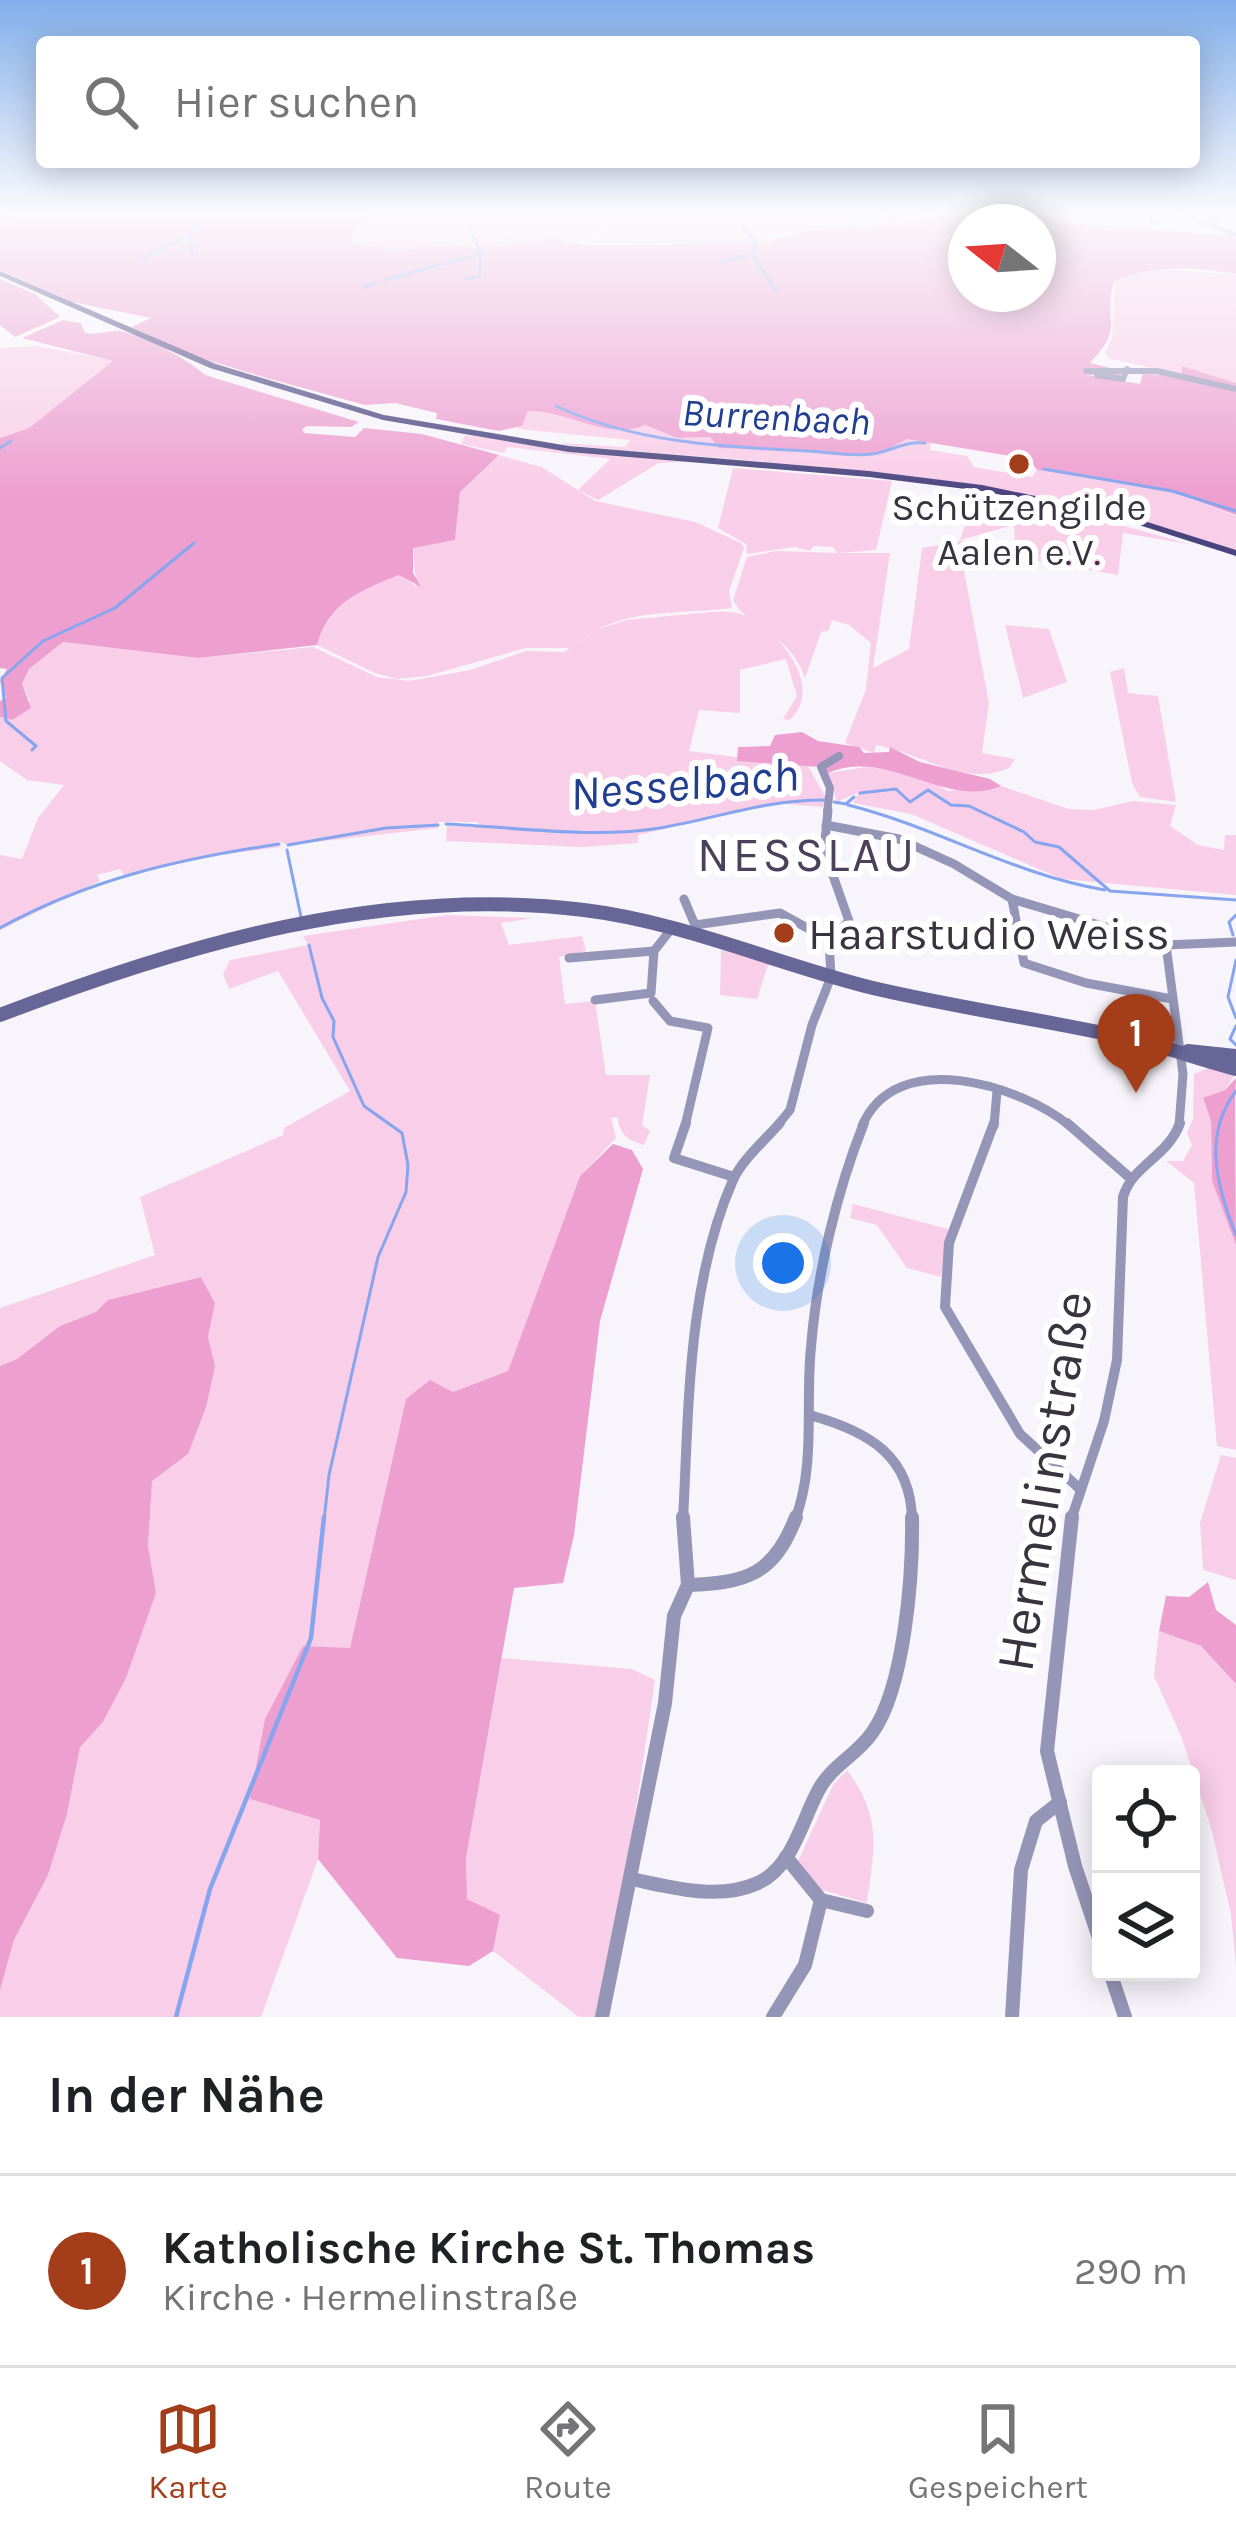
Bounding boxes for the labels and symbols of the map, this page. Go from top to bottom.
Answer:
north arrow [948,204,1056,312]
water label: Burrenbach [681,389,871,445]
marker: Schützengilde Aalen e.V. [1006,451,1032,477]
place label: Schützengilde Aalen e.V. [891,484,1147,575]
water label: Nesselbach [567,746,801,822]
district label: NESSLAU [697,827,917,883]
place label: Haarstudio Weiss [808,908,1170,960]
marker: Haarstudio Weiss [771,920,797,946]
pin: 1 [1097,994,1175,1093]
your location [753,1233,813,1293]
street label: Hermelinstraße [982,1286,1106,1676]

